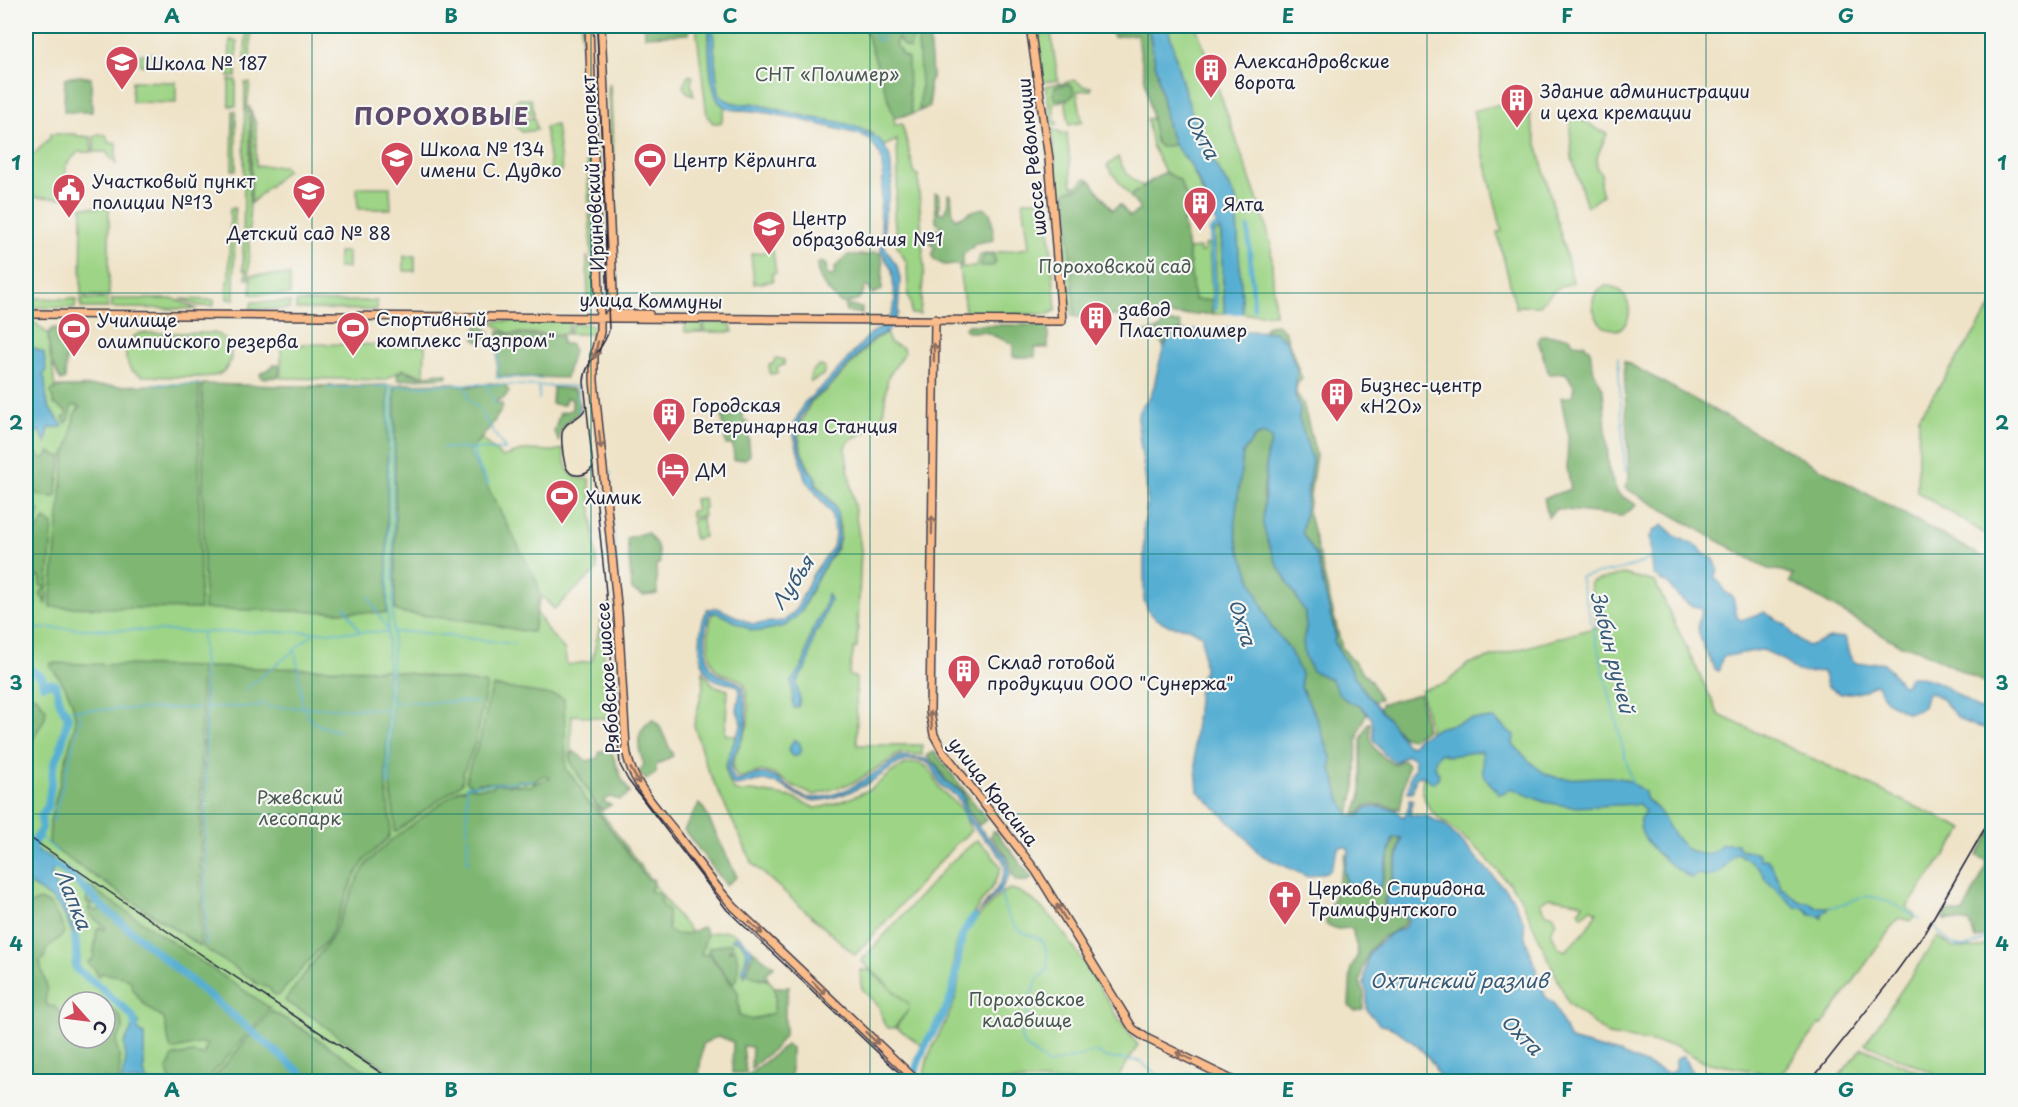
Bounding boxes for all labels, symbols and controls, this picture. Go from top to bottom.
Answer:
text: A [164,0,180,30]
text: B [444,0,458,30]
text: C [722,0,738,30]
text: D [1001,0,1017,30]
text: E [1282,0,1294,30]
text: F [1561,0,1573,30]
text: G [1838,0,1854,30]
school or university icon: Школа № 187 [104,44,140,91]
place label: Александровские ворота [1234,47,1390,95]
place label: Школа № 187 [145,49,267,76]
building icon: Александровские ворота [1193,52,1229,99]
park label: СНТ «Полимер» [755,60,899,87]
street label: Ириновский проспект [573,74,611,272]
street label: шоссе Революции [1009,77,1053,237]
place label: Здание администрации и цеха кремации [1540,77,1750,125]
building icon: Здание администрации и цеха кремации [1499,82,1535,129]
district label: ПОРОХОВЫЕ [354,97,530,133]
water label: Охта [1178,108,1228,165]
place label: Школа № 134 имени С. Дудко [420,135,562,183]
school or university icon: Школа № 134 имени С. Дудко [379,140,415,187]
sports icon: Центр Кёрлинга [632,141,668,188]
place label: Центр Кёрлинга [673,146,817,173]
text: 1 [11,147,21,177]
text: 1 [1997,147,2007,177]
place label: Участковый пункт полиции №13 [92,167,255,215]
public building icon: Участковый пункт полиции №13 [51,172,87,219]
school or university icon: Детский сад № 88 [291,173,327,220]
building icon: Ялта [1182,185,1218,232]
place label: Ялта [1223,190,1264,217]
place label: Центр образования №1 [792,204,943,252]
school or university icon: Центр образования №1 [751,209,787,256]
place label: Детский сад № 88 [226,219,391,246]
park label: Пороховской сад [1039,252,1191,279]
street label: улица Коммуны [579,285,723,315]
place label: завод Пластполимер [1118,295,1247,343]
building icon: завод Пластполимер [1078,300,1114,347]
place label: Cпортивный комплекс "Газпром" [376,305,555,353]
place label: Училище олимпийского резерва [97,306,299,354]
sports icon: Cпортивный комплекс "Газпром" [335,310,371,357]
sports icon: Училище олимпийского резерва [56,311,92,358]
one-way arrow [590,339,601,359]
one-way arrow [928,343,940,363]
place label: Бизнес-центр «H2O» [1360,371,1482,419]
building icon: Бизнес-центр «H2O» [1319,376,1355,423]
place label: Городская Ветеринарная Станция [692,391,898,439]
building icon: Городская Ветеринарная Станция [651,396,687,443]
text: 2 [9,407,23,437]
text: 2 [1995,407,2009,437]
one-way arrow [595,429,606,449]
hotel icon: ДМ [655,451,691,498]
place label: ДМ [695,456,727,483]
sports icon: Химик [544,478,580,525]
place label: Химик [585,483,641,510]
one-way arrow [926,515,938,535]
water label: Лубья [763,548,822,615]
water label: Зыбин ручей [1583,588,1643,718]
water label: Охта [1222,595,1265,651]
street label: Рябовское шоссе [588,601,626,755]
place label: Склад готовой продукции ООО "Сунержа" [987,648,1234,696]
building icon: Склад готовой продукции ООО "Сунержа" [946,653,982,700]
text: 3 [9,667,23,697]
text: 3 [1995,667,2009,697]
one-way arrow [925,710,936,730]
street label: улица Красина [943,731,1046,852]
one-way arrow [629,767,641,784]
park label: Ржевский лесопарк [257,783,343,831]
water label: Лапка [48,864,100,935]
place label: Церковь Спиридона Тримифунтского [1308,874,1486,922]
church icon: Церковь Спиридона Тримифунтского [1267,879,1303,926]
one-way arrow [1055,904,1067,921]
one-way arrow [748,921,763,935]
text: 4 [9,928,23,958]
text: 4 [1995,928,2009,958]
water label: Охтинский разлив [1370,965,1552,995]
one-way arrow [811,980,826,995]
park label: Пороховское кладбище [969,985,1085,1033]
north arrow [57,990,117,1050]
water label: Охта [1494,1006,1551,1063]
text: С [88,1017,115,1038]
one-way arrow [864,1031,879,1046]
one-way arrow [1175,1050,1193,1062]
text: A [164,1074,180,1104]
text: B [444,1074,458,1104]
text: C [722,1074,738,1104]
text: D [1001,1074,1017,1104]
text: E [1282,1074,1294,1104]
text: F [1561,1074,1573,1104]
text: G [1838,1074,1854,1104]

